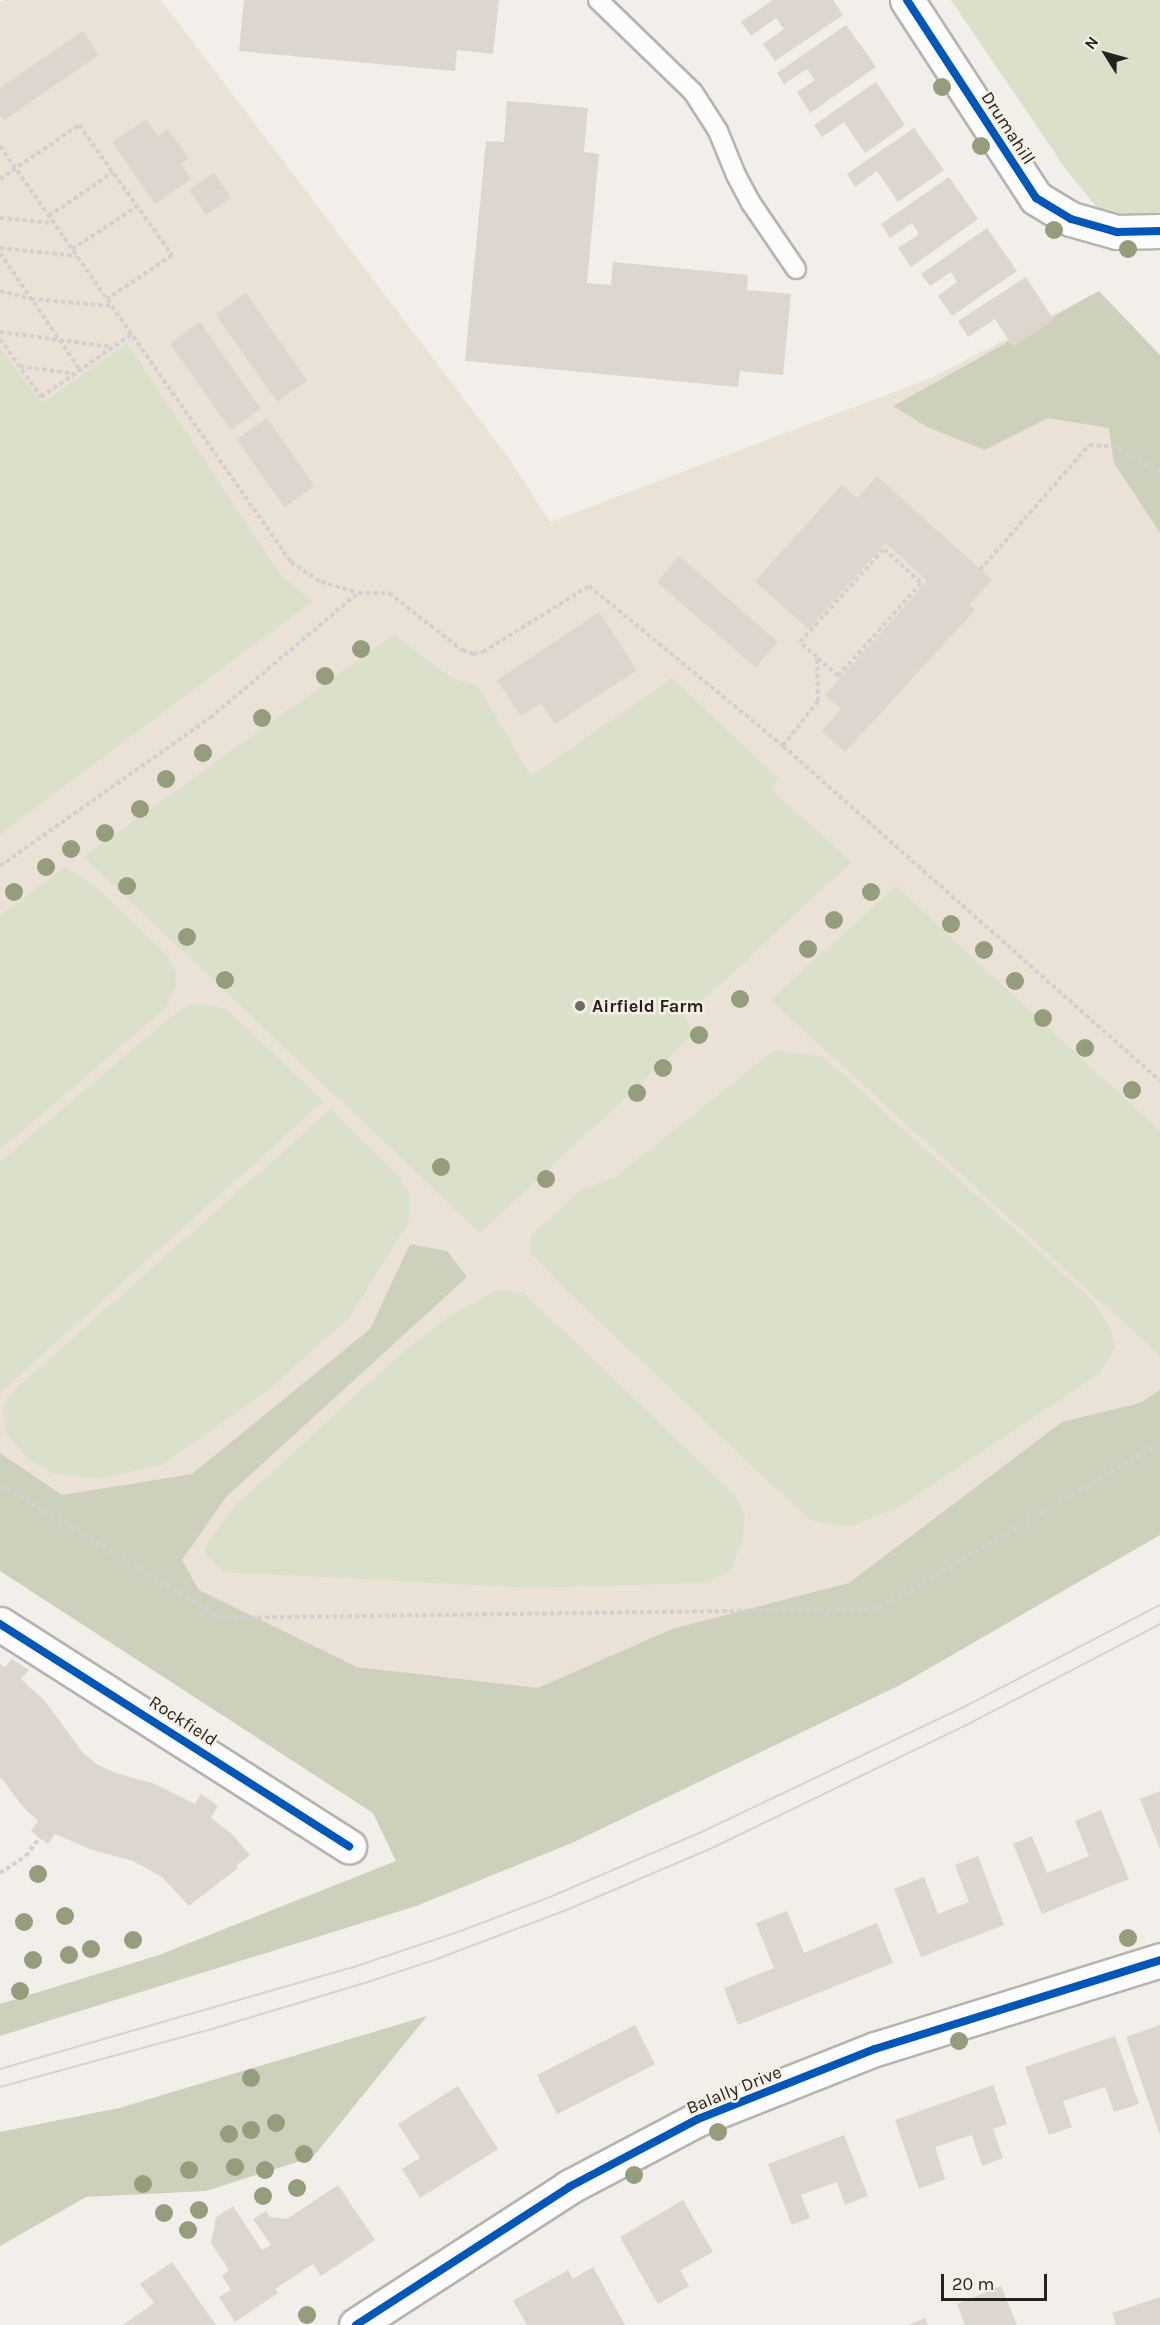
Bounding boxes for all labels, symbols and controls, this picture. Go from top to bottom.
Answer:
north arrow [1076,24,1136,84]
text: N [1080,33,1102,53]
street label: Drumahill [977,88,1039,168]
place label: Airfield Farm [592,995,703,1017]
marker: Airfield Farm [573,999,587,1013]
street label: Rockfield [145,1691,221,1751]
street label: Balally Drive [683,2061,785,2119]
scale bar [944,2262,1050,2300]
text: 20 m [952,2273,994,2295]

